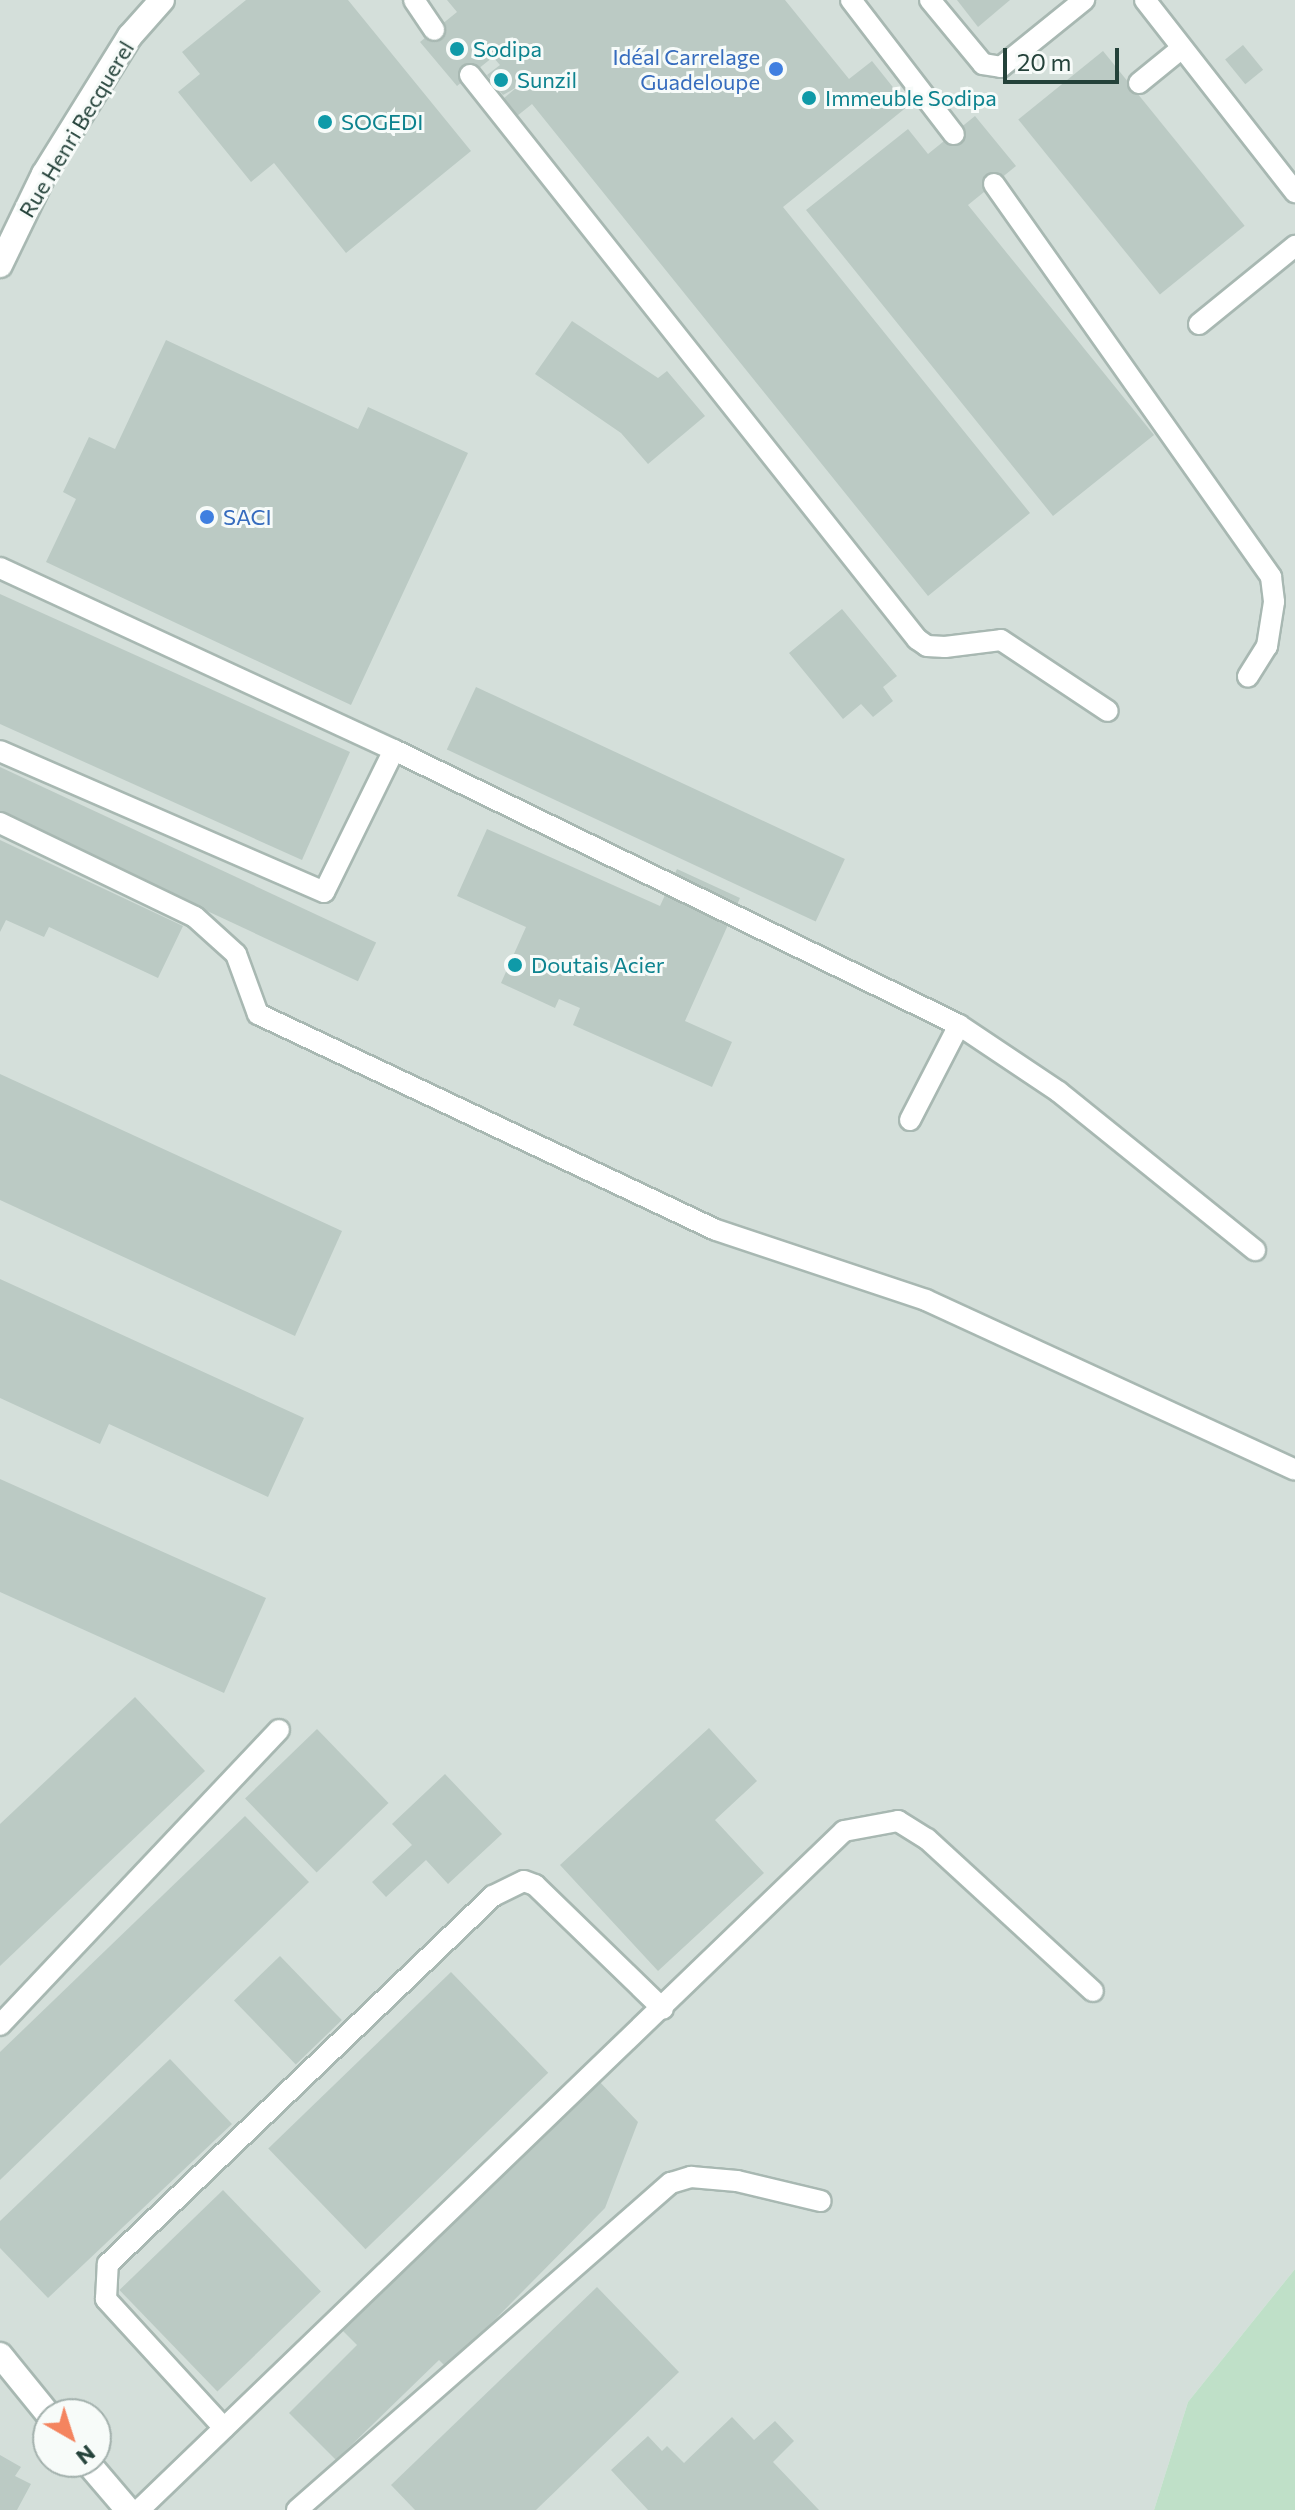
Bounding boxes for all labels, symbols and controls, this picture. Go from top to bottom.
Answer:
scale bar [1007,32,1123,82]
street label: Rue Henri Becquerel [13,36,139,222]
place label: Sodipa [473,36,542,62]
marker: Sodipa [448,40,466,58]
place label: Idéal Carrelage Guadeloupe [612,43,760,94]
text: 20 m [1017,47,1071,76]
marker: Idéal Carrelage Guadeloupe [767,60,785,78]
place label: Sunzil [517,67,577,93]
marker: Sunzil [492,71,510,89]
place label: Immeuble Sodipa [825,85,997,111]
marker: Immeuble Sodipa [800,89,818,107]
place label: SOGEDI [341,109,423,135]
marker: SOGEDI [316,113,334,131]
place label: SACI [223,504,272,530]
marker: SACI [198,508,216,526]
place label: Doutais Acier [531,952,665,978]
marker: Doutais Acier [506,956,524,974]
north arrow [32,2398,112,2478]
text: N [71,2440,101,2471]

